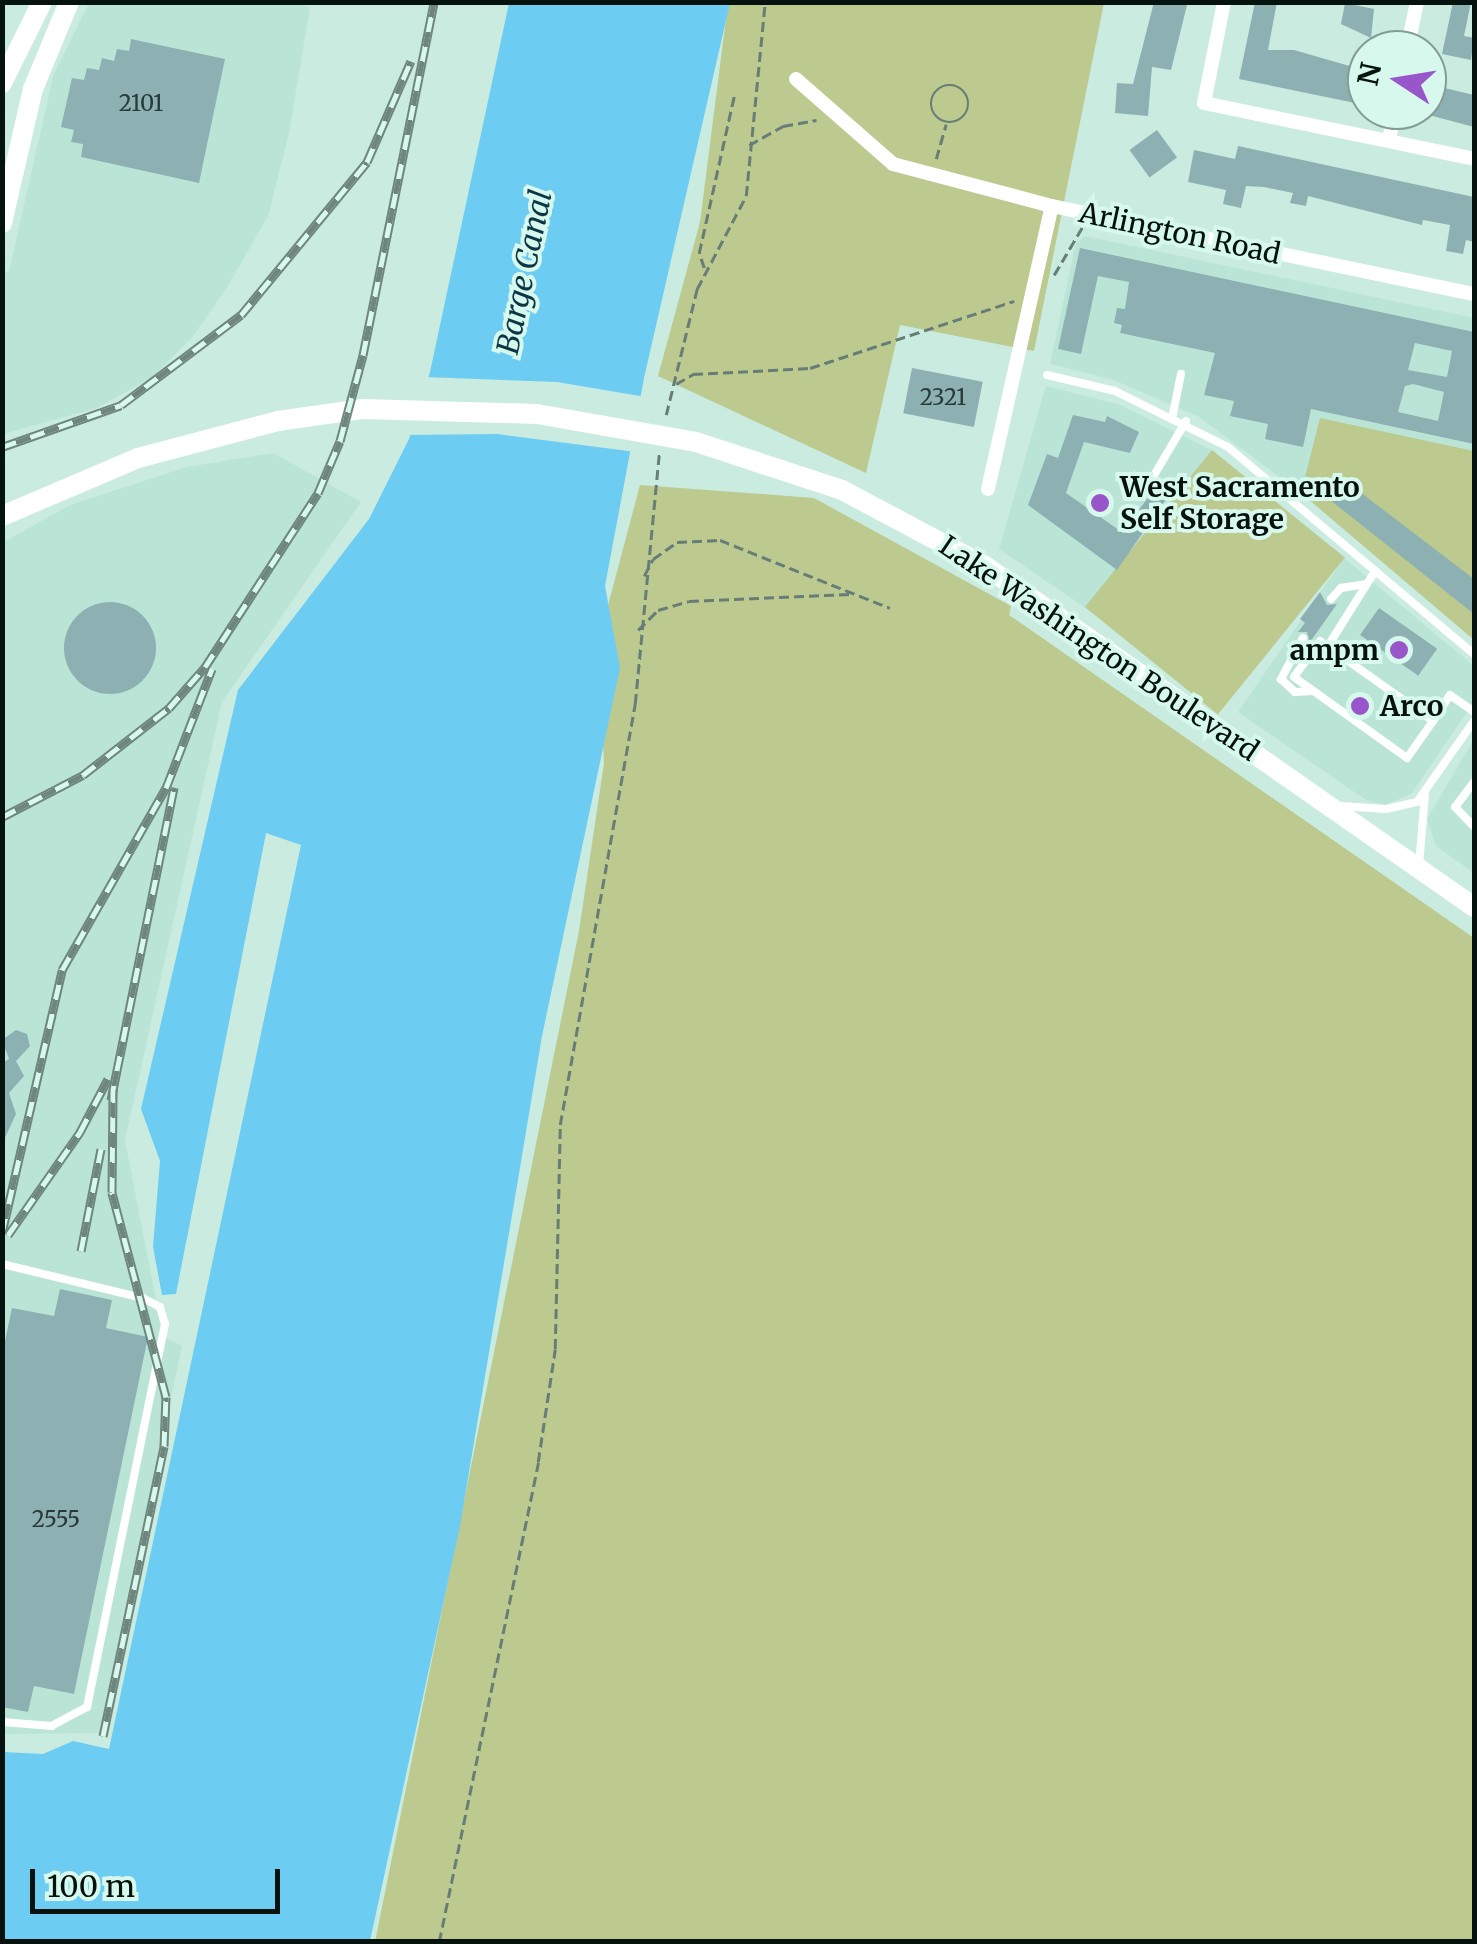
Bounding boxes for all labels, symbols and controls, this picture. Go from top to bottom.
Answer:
north arrow [1347,30,1447,130]
text: N [1350,60,1390,89]
house number: 2101 [119,91,163,117]
water label: Barge Canal [489,187,559,357]
street label: Arlington Road [1076,195,1284,271]
house number: 2321 [920,385,966,411]
place label: West Sacramento Self Storage [1120,470,1360,536]
marker: West Sacramento Self Storage [1089,492,1111,514]
street label: Lake Washington Boulevard [933,528,1265,768]
place label: ampm [1290,633,1379,667]
marker: ampm [1388,639,1410,661]
place label: Arco [1380,689,1443,723]
marker: Arco [1349,695,1371,717]
house number: 2555 [32,1507,80,1533]
scale bar [35,1849,285,1911]
text: 100 m [47,1867,135,1905]

